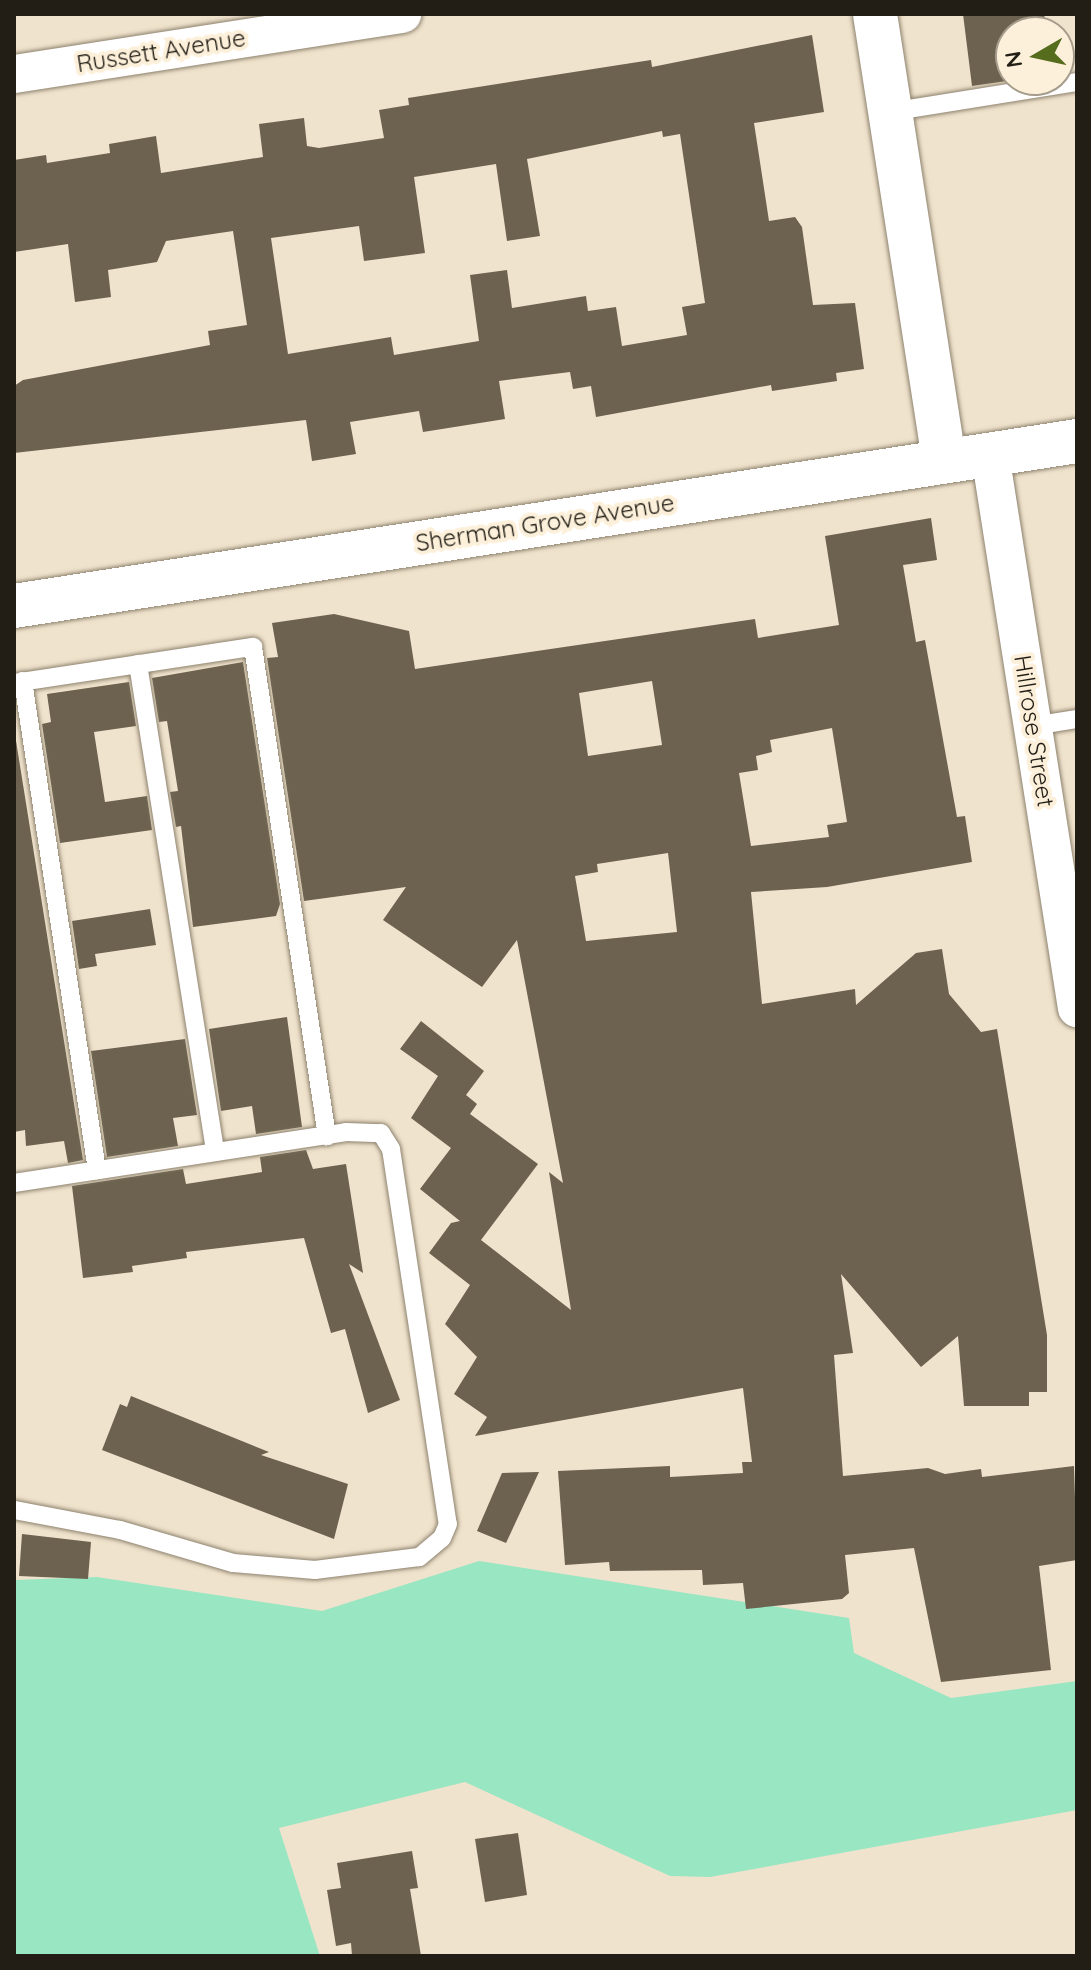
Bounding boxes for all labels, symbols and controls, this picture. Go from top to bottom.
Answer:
north arrow [995,16,1075,96]
street label: Russett Avenue [75,23,247,79]
text: N [998,49,1028,70]
street label: Sherman Grove Avenue [414,488,676,558]
street label: Hillrose Street [1008,653,1060,809]

